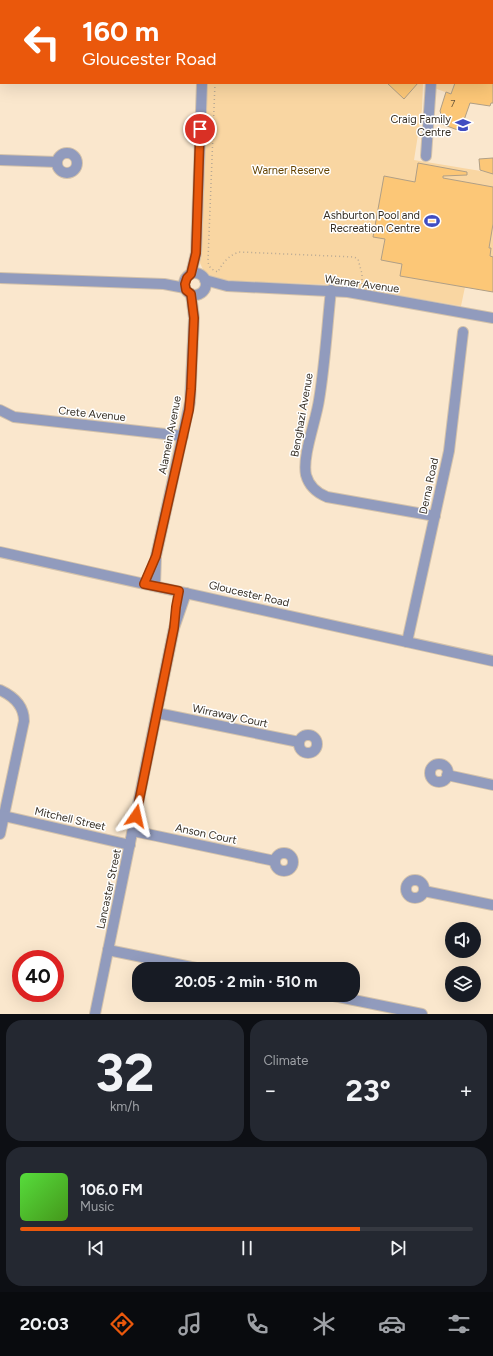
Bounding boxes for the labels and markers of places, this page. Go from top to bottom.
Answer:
pin [183,112,217,146]
place label: Craig Family Centre [390,113,451,139]
school or university icon: Craig Family Centre [454,116,472,134]
place label: Ashburton Pool and Recreation Centre [323,209,420,235]
sports icon: Ashburton Pool and Recreation Centre [423,212,441,230]

